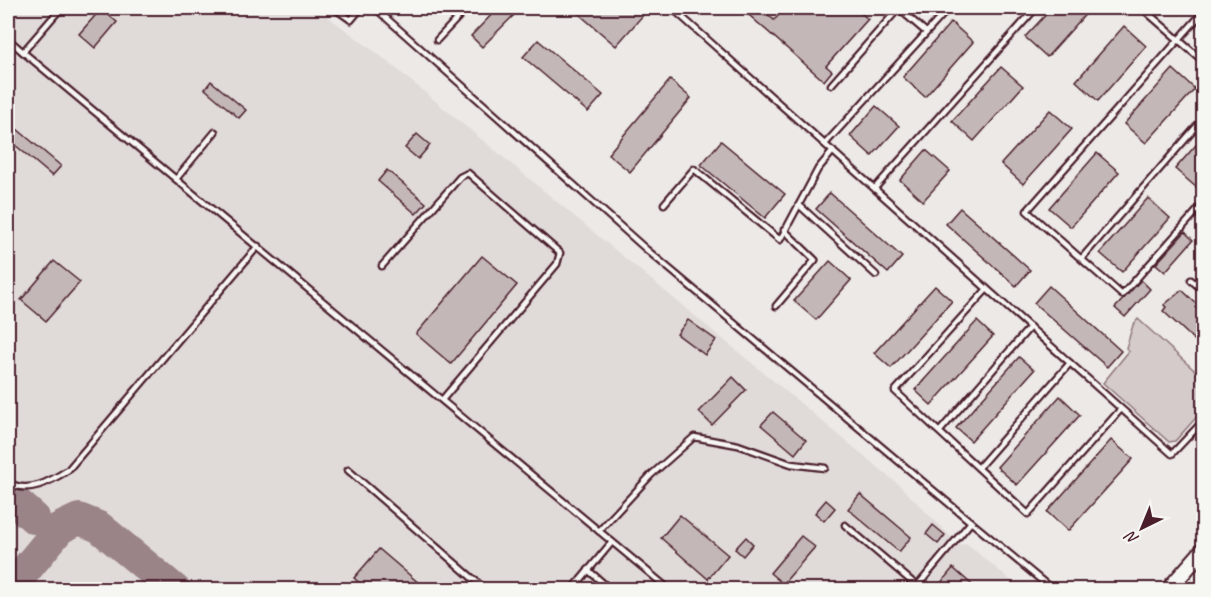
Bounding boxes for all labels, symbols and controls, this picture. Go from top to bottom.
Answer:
north arrow [1112,498,1172,558]
text: N [1120,525,1143,549]

